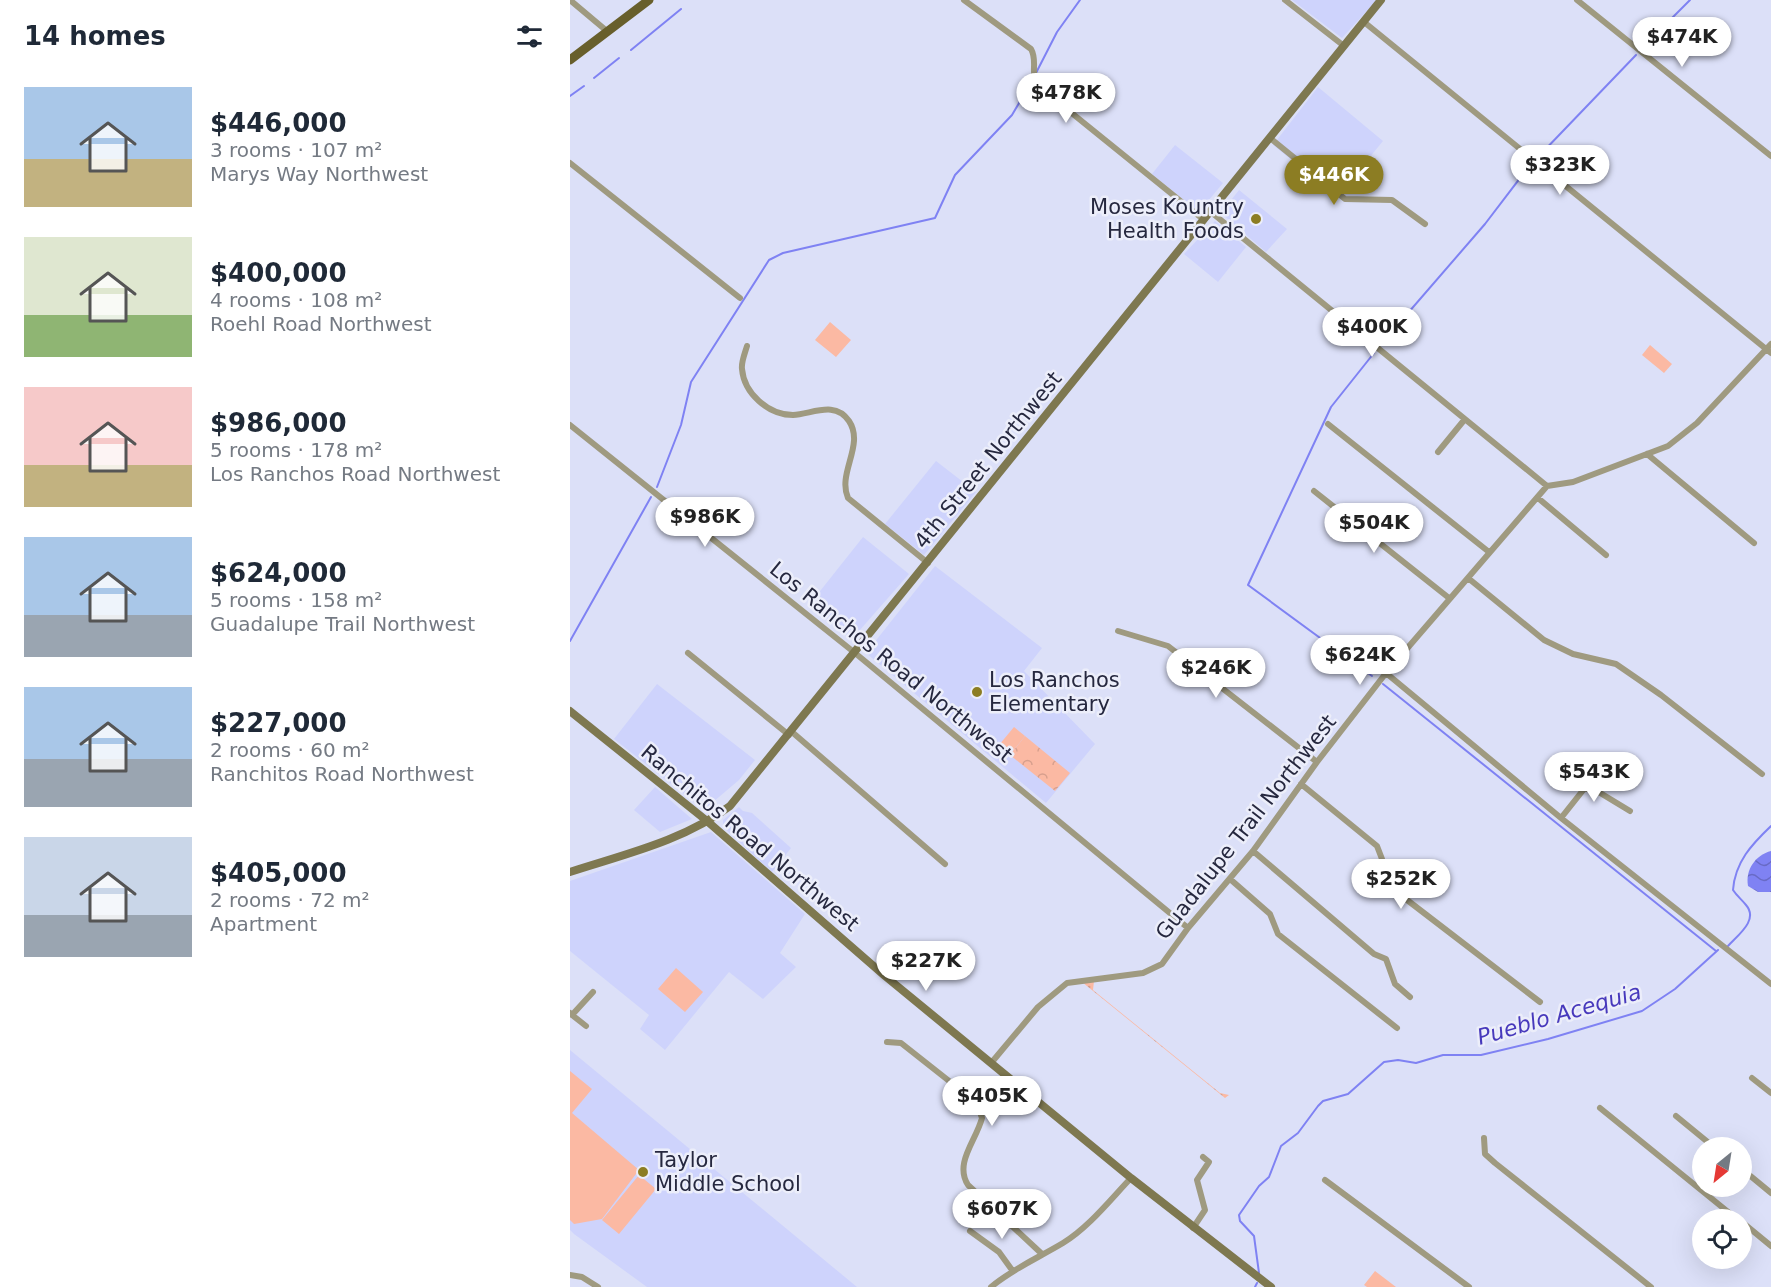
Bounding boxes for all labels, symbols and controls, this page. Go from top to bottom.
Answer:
pin: $474K [1640,17,1724,68]
icon: filters [513,20,546,53]
text: 14 homes [24,21,166,51]
text: $474K [1646,24,1718,48]
pin: $478K [1024,73,1108,124]
text: $478K [1030,80,1102,104]
text: $446,000 [210,108,347,138]
icon: home [72,111,144,183]
text: 3 rooms · 107 m² [210,138,382,162]
pin: $323K [1518,145,1602,196]
text: $323K [1524,152,1596,176]
pin: $446K [1292,155,1376,206]
text: Marys Way Northwest [210,162,428,186]
text: $446K [1298,162,1370,186]
place label: Moses Kountry Health Foods [1090,195,1244,243]
marker: Moses Kountry Health Foods [1249,212,1263,226]
text: $400,000 [210,258,347,288]
icon: home [72,261,144,333]
text: 4 rooms · 108 m² [210,288,382,312]
pin: $400K [1330,307,1414,358]
text: Roehl Road Northwest [210,312,432,336]
text: $400K [1336,314,1408,338]
street label: 4th Street Northwest [909,367,1067,553]
text: $986,000 [210,408,347,438]
icon: home [72,411,144,483]
text: 5 rooms · 178 m² [210,438,382,462]
text: Los Ranchos Road Northwest [210,462,500,486]
pin: $986K [663,497,747,548]
pin: $504K [1332,503,1416,554]
text: $986K [669,504,741,528]
text: $504K [1338,510,1410,534]
street label: Los Ranchos Road Northwest [765,557,1017,767]
text: $624,000 [210,558,347,588]
icon: home [72,561,144,633]
text: 5 rooms · 158 m² [210,588,382,612]
text: Guadalupe Trail Northwest [210,612,475,636]
pin: $624K [1318,635,1402,686]
text: $624K [1324,642,1396,666]
pin: $246K [1174,648,1258,699]
text: $246K [1180,655,1252,679]
place label: Los Ranchos Elementary [989,668,1120,716]
marker: Los Ranchos Elementary [970,685,984,699]
text: $227,000 [210,708,347,738]
street label: Guadalupe Trail Northwest [1151,710,1341,944]
icon: home [72,711,144,783]
text: 2 rooms · 60 m² [210,738,370,762]
street label: Ranchitos Road Northwest [636,740,864,936]
pin: $543K [1552,752,1636,803]
text: $543K [1558,759,1630,783]
text: Ranchitos Road Northwest [210,762,474,786]
text: $405,000 [210,858,347,888]
pin: $252K [1359,859,1443,910]
icon: home [72,861,144,933]
text: $252K [1365,866,1437,890]
text: 2 rooms · 72 m² [210,888,370,912]
text: Apartment [210,912,317,936]
pin: $227K [884,941,968,992]
text: $227K [890,948,962,972]
water label: Pueblo Acequia [1474,979,1644,1050]
pin: $405K [950,1076,1034,1127]
text: $405K [956,1083,1028,1107]
north arrow [1692,1137,1752,1197]
map controls [1692,1137,1752,1269]
place label: Taylor Middle School [654,1148,801,1196]
marker: Taylor Middle School [636,1165,650,1179]
pin: $607K [960,1189,1044,1240]
text: $607K [966,1196,1038,1220]
button: locate [1692,1209,1752,1269]

